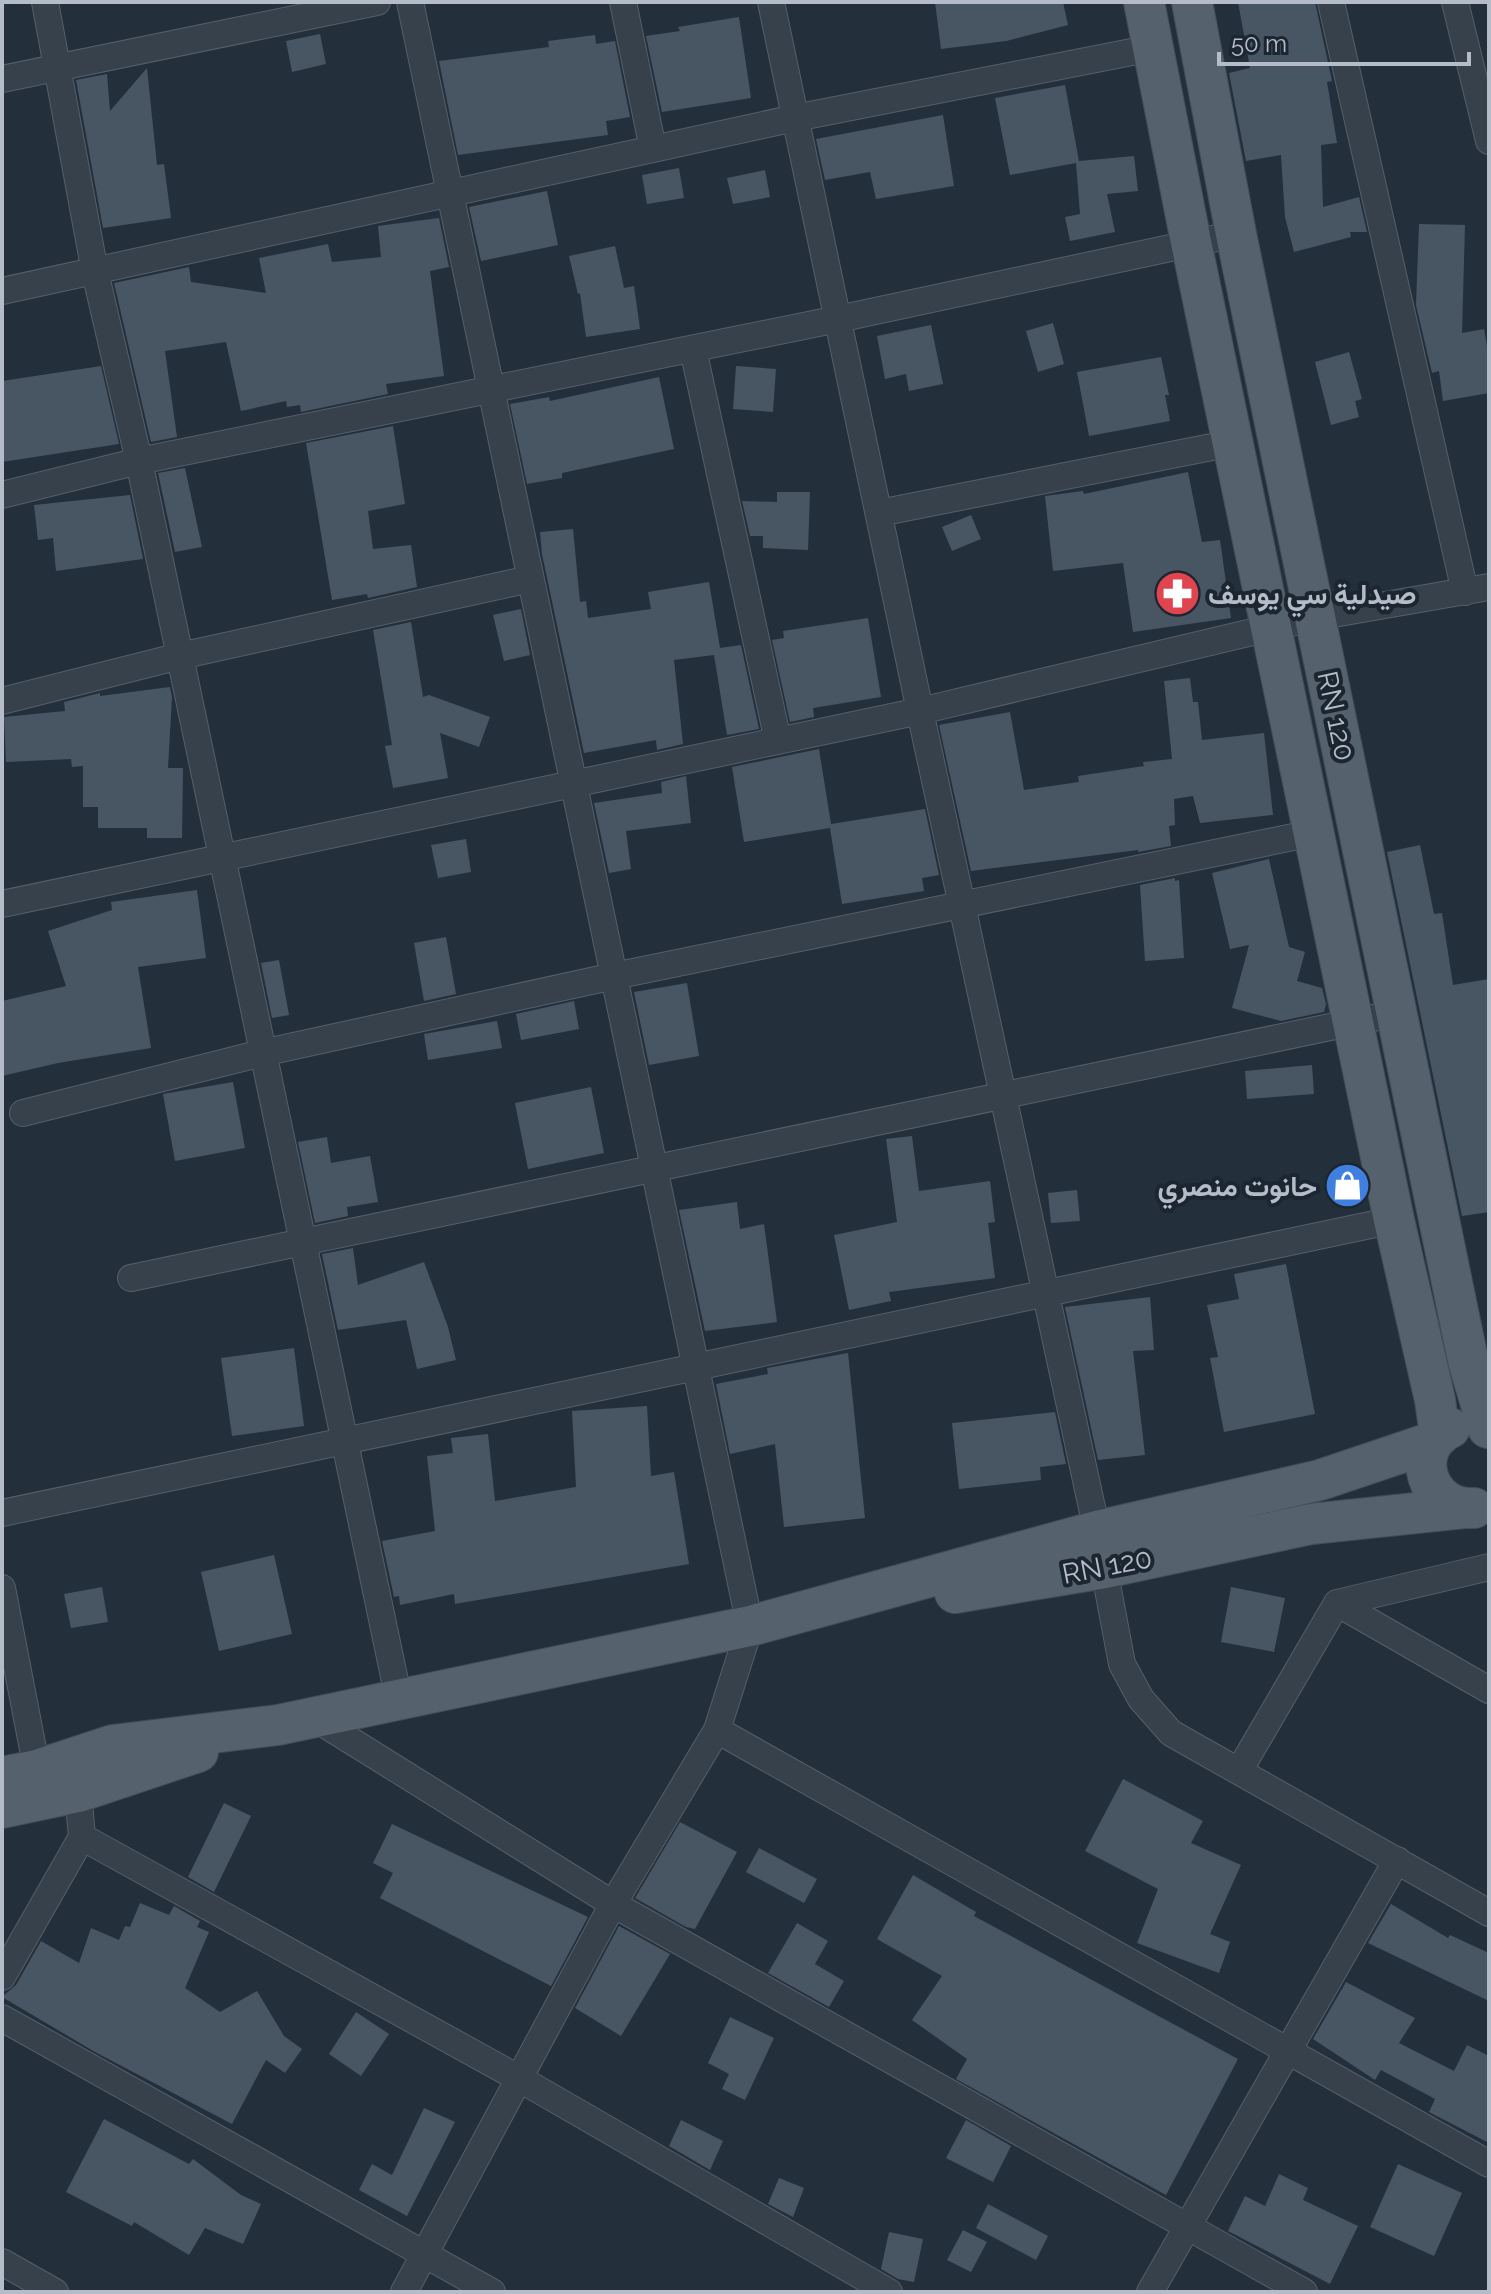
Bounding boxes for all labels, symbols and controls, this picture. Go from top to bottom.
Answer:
scale bar [1219,16,1469,66]
text: 50 m [1231,29,1287,58]
pharmacy icon: صيدلية سي يوسف [1153,570,1201,618]
place label: صيدلية سي يوسف [1208,578,1417,618]
street label: RN 120 [1310,668,1362,764]
shop icon: حانوت منصري [1324,1162,1372,1210]
place label: حانوت منصري [1158,1170,1317,1210]
street label: RN 120 [1059,1541,1155,1591]

